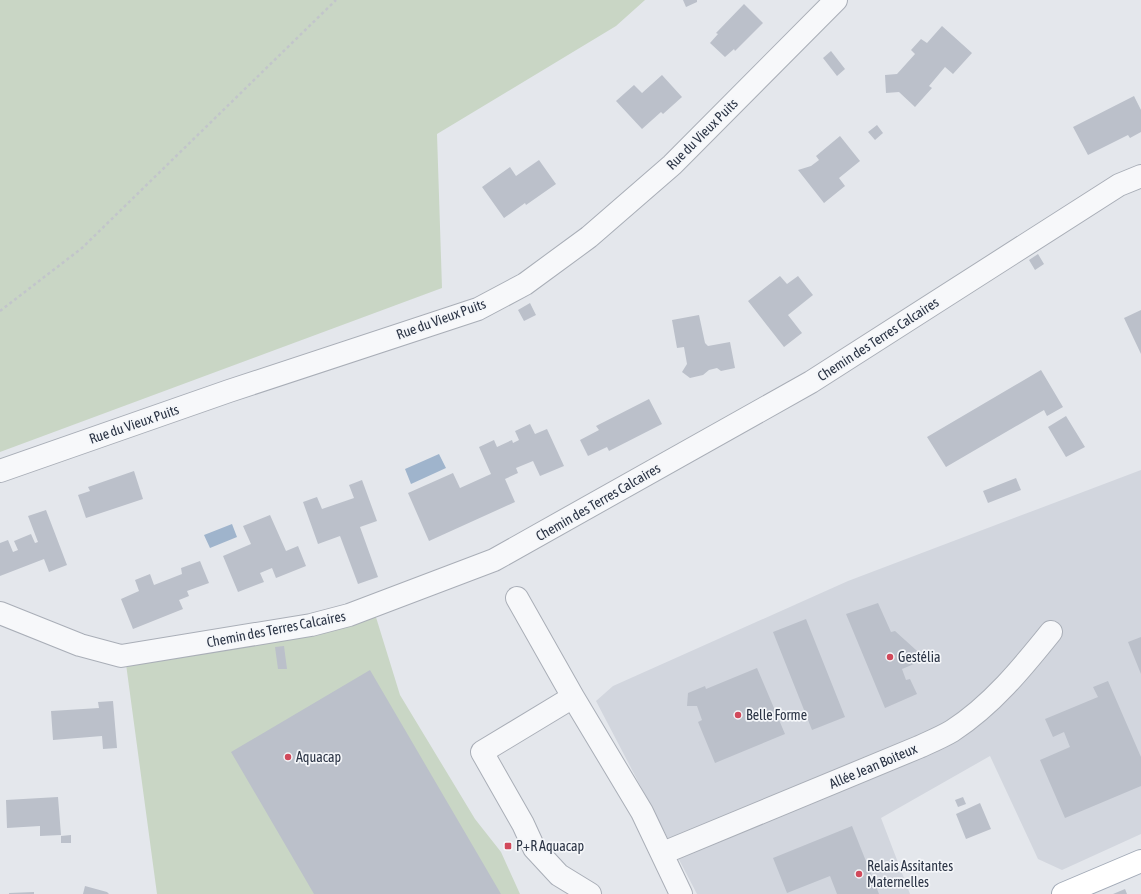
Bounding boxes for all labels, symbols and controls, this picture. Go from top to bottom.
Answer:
street label: Rue du Vieux Puits [663,95,741,173]
street label: Chemin des Terres Calcaires [814,294,942,384]
street label: Rue du Vieux Puits [394,295,488,343]
street label: Rue du Vieux Puits [87,401,181,447]
street label: Chemin des Terres Calcaires [533,460,663,544]
street label: Chemin des Terres Calcaires [205,608,347,650]
place label: Gestélia [898,649,940,665]
marker: Gestélia [885,652,895,662]
place label: Belle Forme [746,707,807,723]
marker: Belle Forme [733,710,743,720]
street label: Allée Jean Boiteux [827,740,920,792]
place label: Aquacap [296,749,341,765]
marker: Aquacap [283,752,293,762]
place label: P+R Aquacap [516,838,585,854]
marker: P+R Aquacap [503,841,513,851]
place label: Relais Assitantes Maternelles [867,858,953,890]
marker: Relais Assitantes Maternelles [854,869,864,879]

